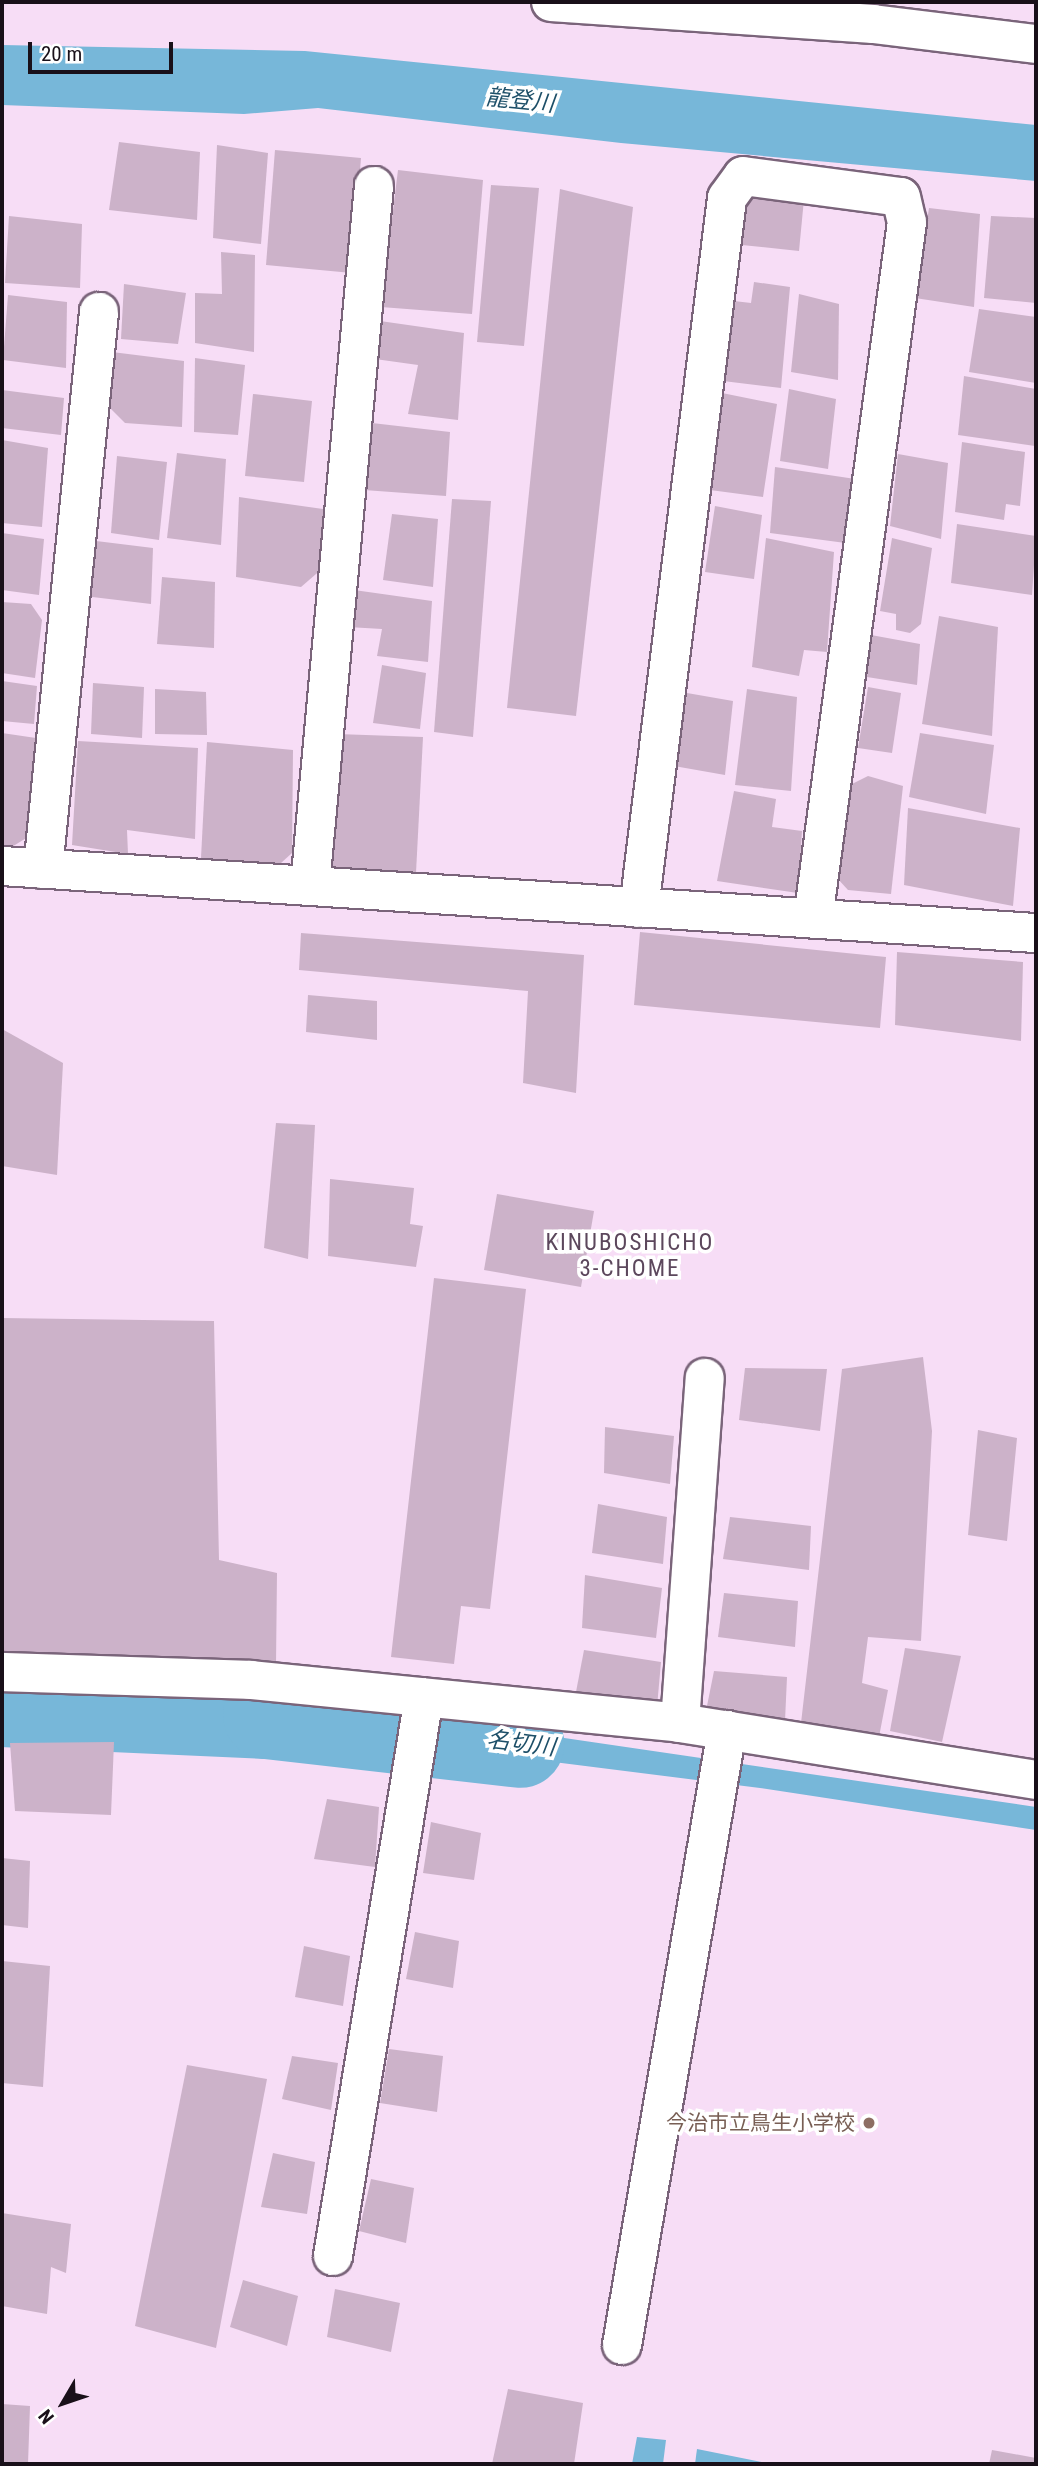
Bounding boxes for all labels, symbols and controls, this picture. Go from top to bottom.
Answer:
scale bar [32,28,177,72]
text: 20 m [41,42,82,66]
water label: 龍登川 [484,84,556,118]
district label: KINUBOSHICHO 3-CHOME [547,1229,713,1283]
water label: 名切川 [485,1726,557,1762]
place label: 今治市立鳥生小学校 [666,2110,855,2136]
marker: 今治市立鳥生小学校 [861,2115,877,2131]
north arrow [28,2368,98,2438]
text: N [34,2405,59,2428]

